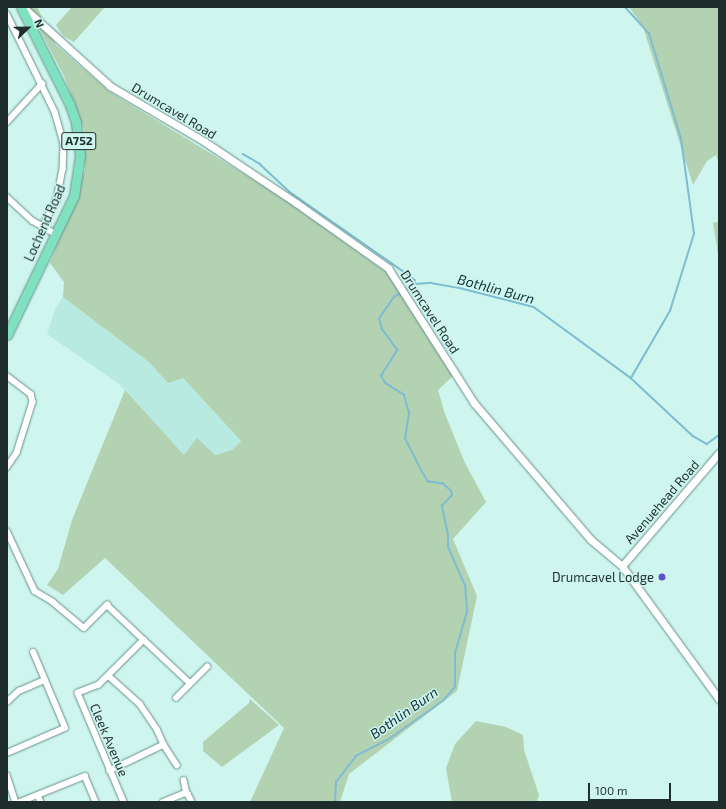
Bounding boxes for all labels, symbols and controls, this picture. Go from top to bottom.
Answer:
north arrow [8,8,48,48]
text: N [32,17,47,29]
street label: Drumcavel Road [129,79,219,143]
road number: A752 [61,131,97,151]
street label: Lochend Road [21,182,69,264]
street label: Drumcavel Road [397,267,463,357]
water label: Bothlin Burn [456,271,536,307]
street label: Avenuehead Road [621,457,703,547]
place label: Drumcavel Lodge [552,569,654,585]
marker: Drumcavel Lodge [657,572,667,582]
water label: Bothlin Burn [367,684,441,742]
street label: Cleek Avenue [87,701,131,779]
scale bar [590,775,673,801]
text: 100 m [595,783,627,797]

